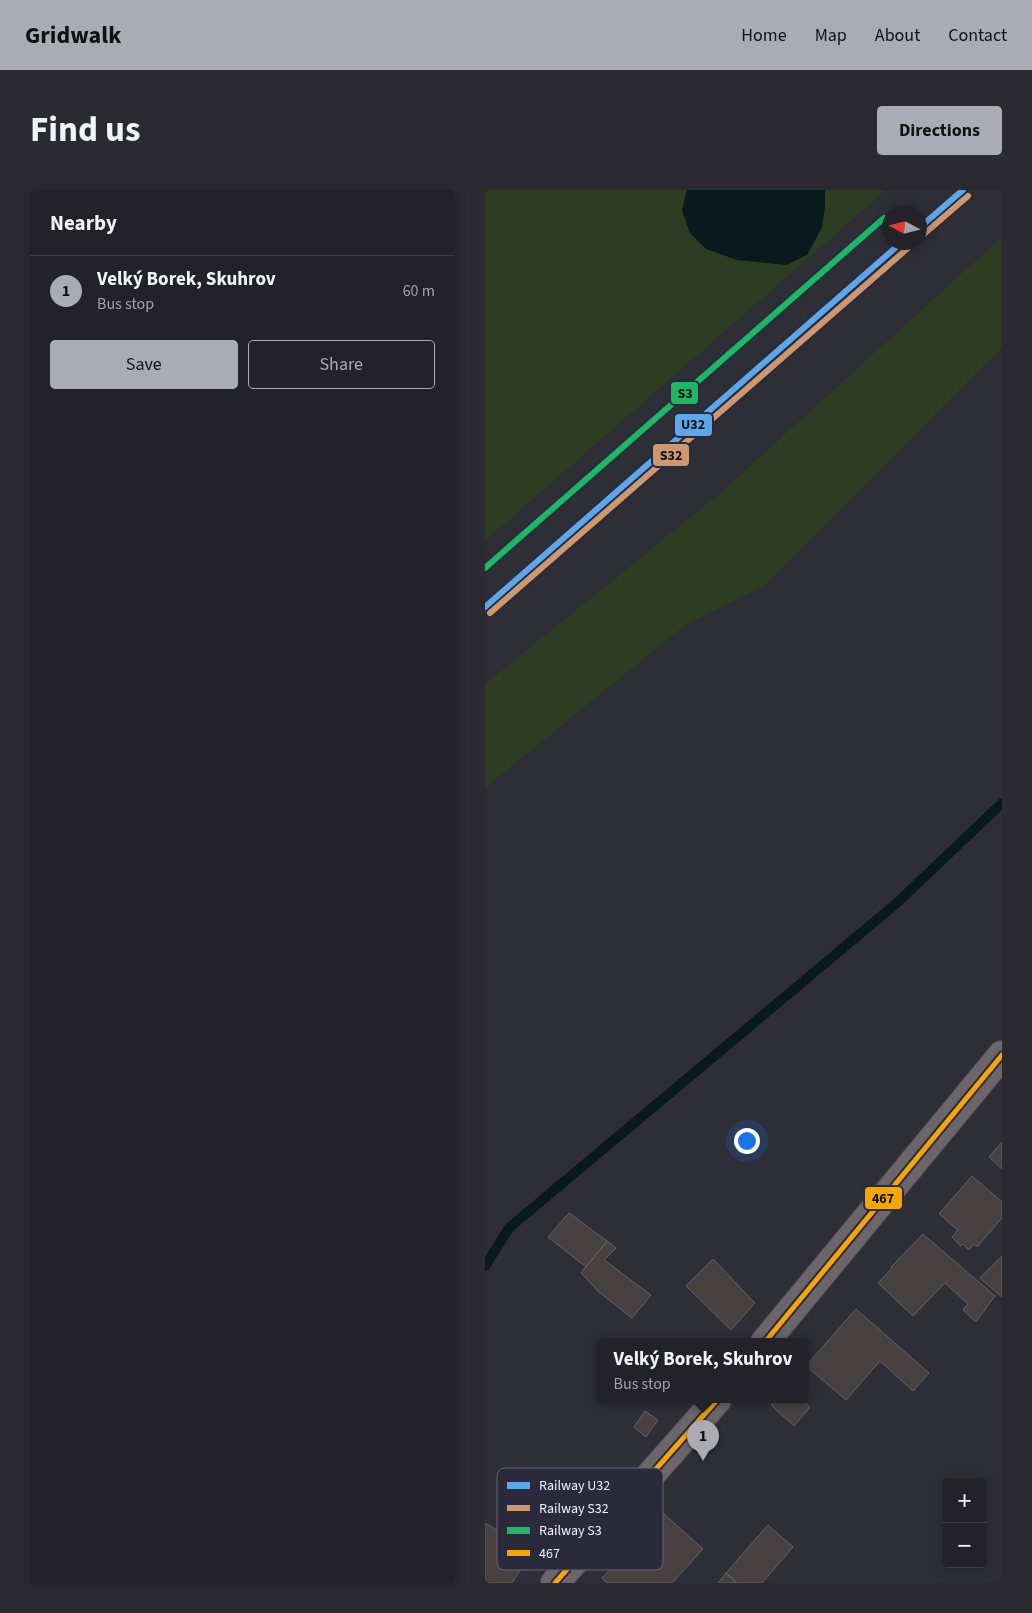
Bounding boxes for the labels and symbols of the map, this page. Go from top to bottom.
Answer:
north arrow [882,205,927,250]
line badge: S3 [670,381,699,405]
text: S3 [677,384,693,404]
line badge: U32 [674,413,713,437]
text: U32 [681,415,705,435]
line badge: S32 [652,443,690,467]
text: S32 [660,446,682,466]
your location [734,1128,760,1154]
line badge: 467 [864,1186,903,1210]
text: 467 [872,1189,894,1209]
pin: 1 [687,1420,719,1461]
legend [497,1468,663,1570]
text: Railway U32 [539,1476,610,1496]
text: Railway S32 [539,1499,609,1519]
text: Railway S3 [539,1521,602,1541]
text: 467 [539,1544,560,1564]

